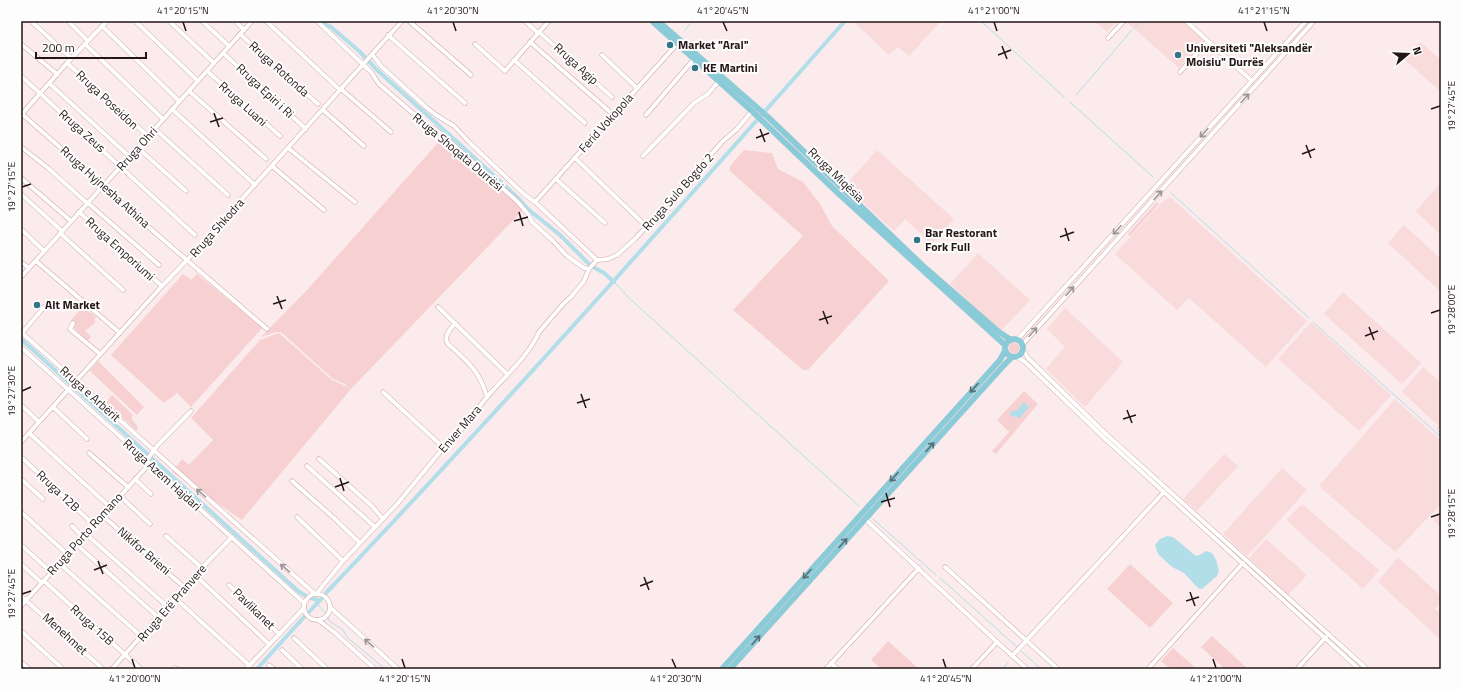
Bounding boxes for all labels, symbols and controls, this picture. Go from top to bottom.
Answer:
text: 41°20'15"N [157,3,209,18]
text: 41°20'30"N [427,3,479,18]
text: 41°20'45"N [697,3,749,18]
text: 41°21'00"N [968,3,1020,18]
text: 41°21'15"N [1238,3,1290,18]
scale bar [36,34,146,60]
north arrow [1388,34,1428,74]
place label: Market "Aral" [678,35,749,54]
street label: Rruga Rotonda [245,36,314,101]
text: 200 m [42,38,75,57]
street label: Rruga Agip [550,38,603,89]
place label: Universiteti "Aleksandër Moisiu" Durrës [1186,38,1313,71]
marker: Market "Aral" [665,40,675,50]
text: N [1409,45,1426,57]
marker: Universiteti "Aleksandër Moisiu" Durrës [1173,50,1183,60]
place label: KE Martini [703,58,758,77]
street label: Rruga Epiri i Ri [232,59,299,122]
marker: KE Martini [690,63,700,73]
street label: Rruga Poseidon [72,66,143,134]
street label: Rruga Luani [215,77,272,131]
text: 19°27'45"E [1444,80,1459,131]
street label: Ferid Vokopola [574,89,638,157]
one-way arrow [1240,93,1250,103]
street label: Rruga Zeus [55,104,110,157]
street label: Rruga Shoqata Durrësi [409,108,508,195]
street label: Rruga Ohri [112,122,162,175]
one-way arrow [1200,128,1209,138]
street label: Rruga Hyjnesha Athina [56,141,154,232]
street label: Rruga Miqësia [804,143,869,206]
street label: Rruga Sulo Bogdo 2 [637,148,718,235]
text: 19°27'15"E [4,161,19,212]
one-way arrow [1153,189,1162,200]
street label: Rruga Shkodra [185,194,248,262]
street label: Rruga Emporiumi [81,212,159,285]
place label: Bar Restorant Fork Full [925,223,998,256]
one-way arrow [1113,224,1122,234]
marker: Bar Restorant Fork Full [912,235,922,245]
text: 19°28'00"E [1444,284,1459,335]
one-way arrow [1066,286,1075,296]
place label: Alt Market [45,295,101,314]
marker: Alt Market [32,300,42,310]
one-way arrow [1028,328,1037,338]
street label: Rruga e Arbërit [56,361,126,427]
text: 19°27'30"E [4,365,19,416]
one-way arrow [970,383,979,394]
street label: Enver Mara [433,401,486,457]
street label: Rruga Azem Hajdari [119,434,206,515]
one-way arrow [925,442,935,452]
street label: Rruga 12B [32,465,84,516]
one-way arrow [890,472,899,482]
street label: Rruga Porto Romano [42,488,127,579]
one-way arrow [196,488,206,497]
text: 19°28'15"E [1444,488,1459,539]
street label: Nikifor Brieni [113,522,175,579]
one-way arrow [838,539,847,549]
street label: Rruga Erë Pranvere [132,560,211,646]
one-way arrow [280,563,290,572]
text: 19°27'45"E [4,568,19,619]
one-way arrow [803,569,812,579]
street label: Pavlikanet [229,584,280,634]
street label: Rruga 15B [66,600,119,650]
street label: Menehmet [38,608,93,660]
one-way arrow [751,635,761,645]
one-way arrow [363,639,374,648]
text: 41°20'00"N [109,671,161,686]
text: 41°20'15"N [379,671,431,686]
text: 41°20'30"N [650,671,702,686]
text: 41°20'45"N [920,671,972,686]
text: 41°21'00"N [1190,671,1242,686]

